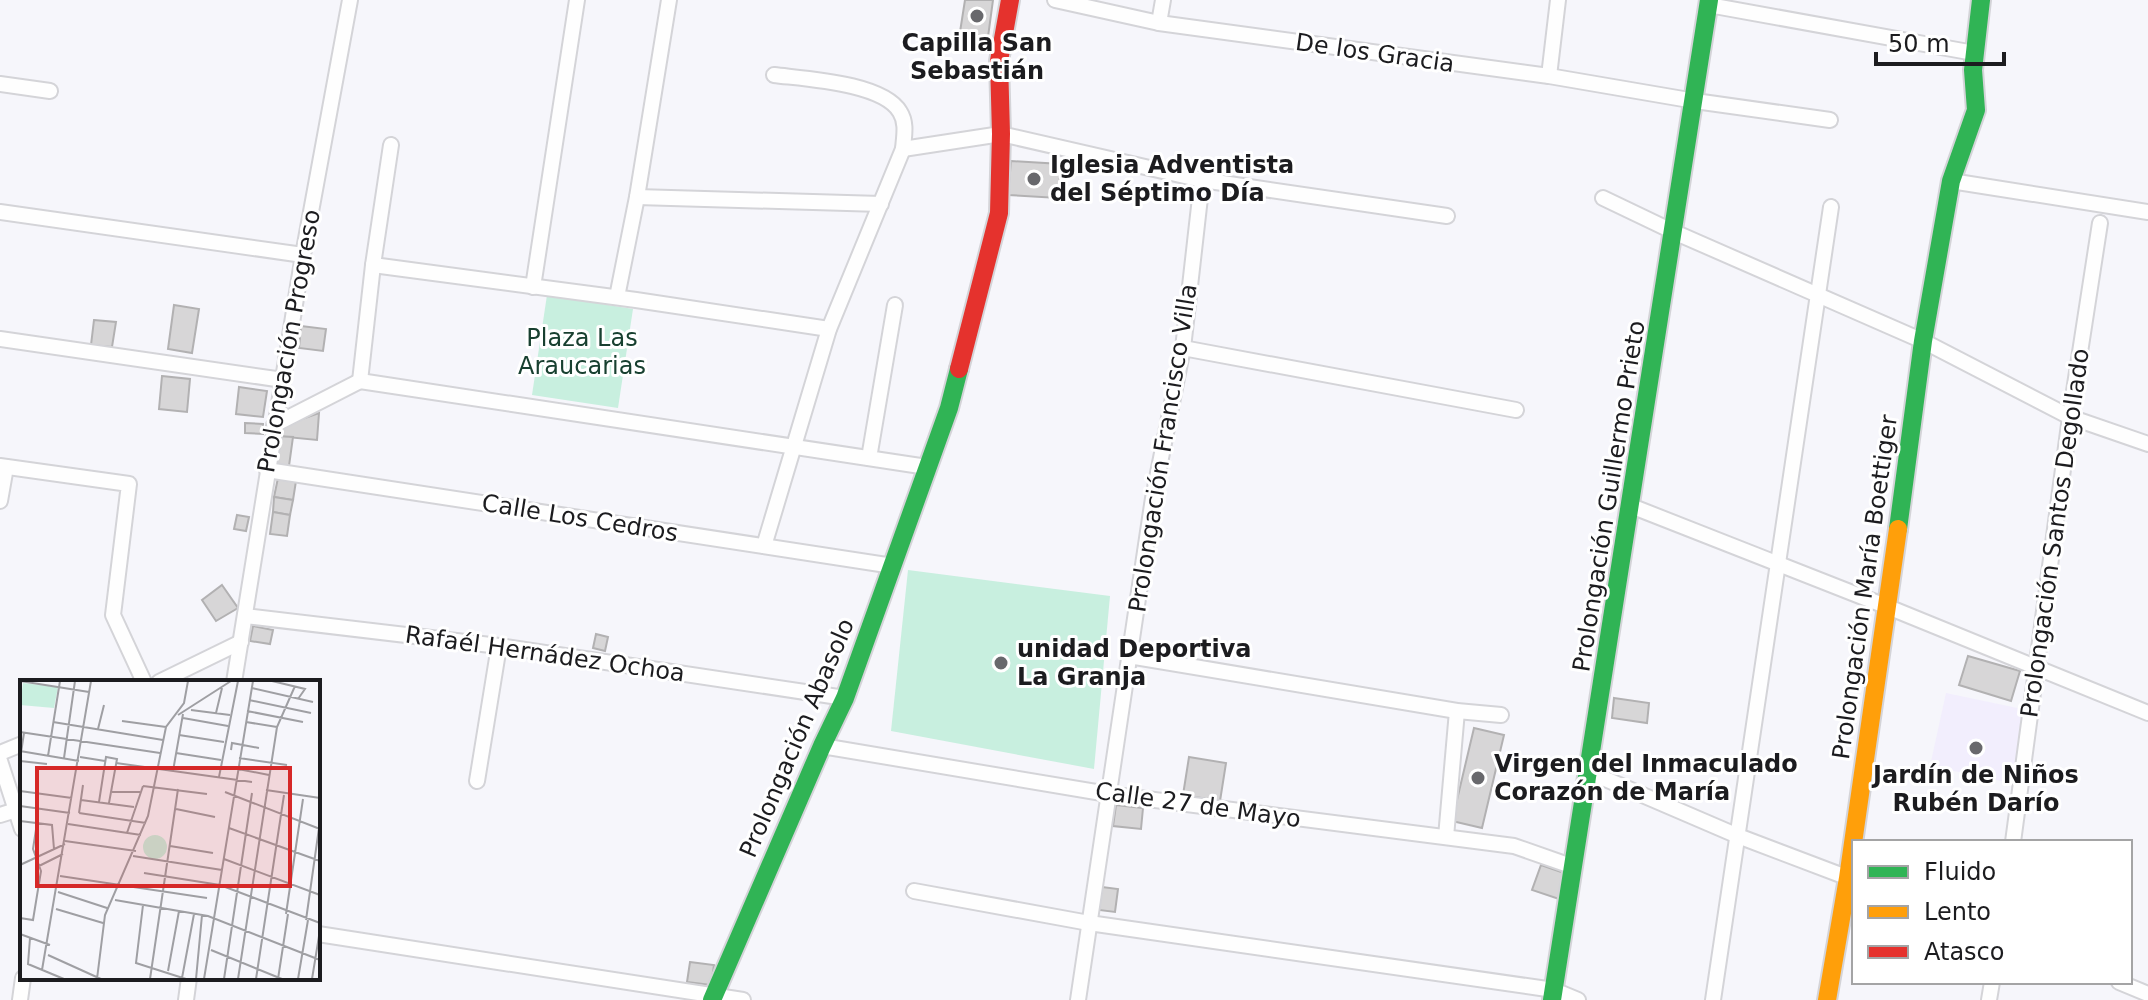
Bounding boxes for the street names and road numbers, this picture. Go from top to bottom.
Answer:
street label: De los Gracia [1294,28,1456,78]
street label: Prolongación Progreso [252,207,326,475]
street label: Prolongación Francisco Villa [1123,282,1203,614]
street label: Prolongación Guillermo Prieto [1567,318,1651,674]
street label: Prolongación Santos Degollado [2015,347,2095,719]
street label: Prolongación María Boettiger [1827,413,1903,761]
street label: Calle Los Cedros [480,489,680,547]
street label: Prolongación Abasolo [734,614,860,862]
street label: Rafaél Hernádez Ochoa [403,621,687,687]
street label: Calle 27 de Mayo [1093,777,1303,833]

